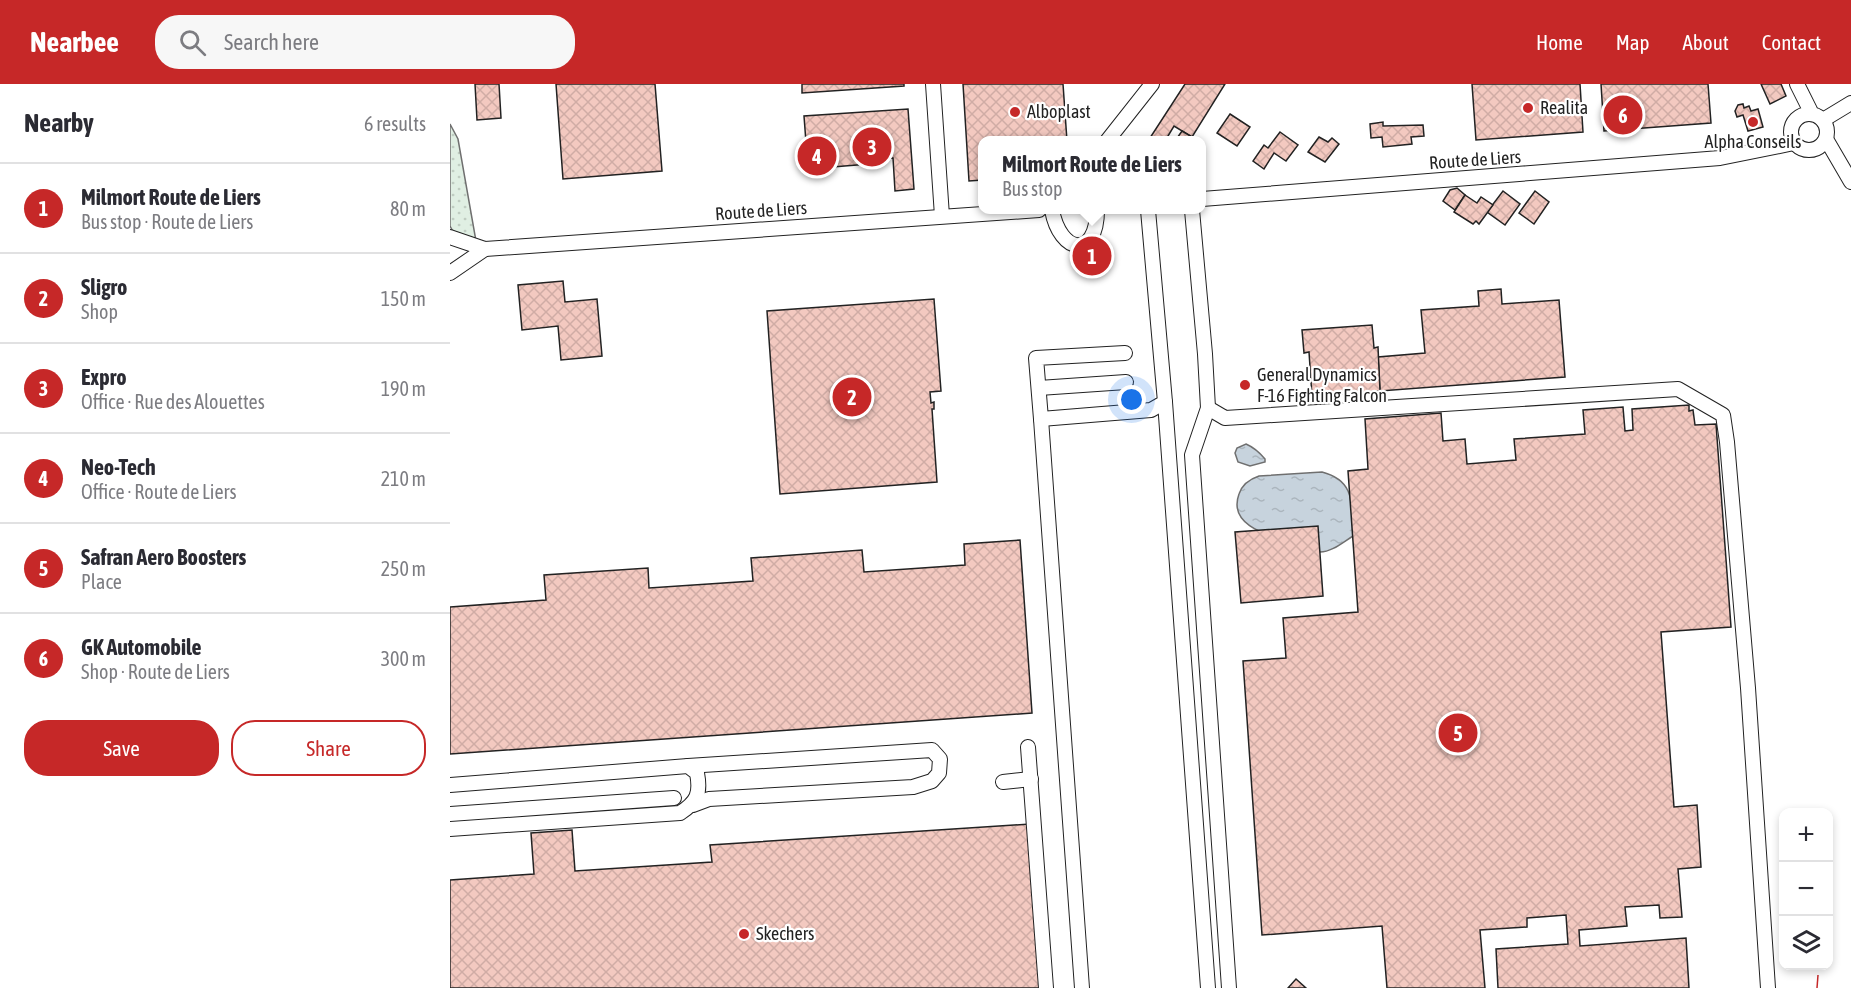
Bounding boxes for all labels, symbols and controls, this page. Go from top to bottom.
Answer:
search box [155,15,575,69]
text: Nearbee [30,26,119,58]
icon: search [176,26,209,59]
text: Search here [224,29,319,55]
text: Home [1536,30,1583,54]
text: Map [1616,30,1650,54]
text: About [1683,30,1729,54]
text: Contact [1762,30,1821,54]
pin: 6 [1604,93,1642,138]
place label: Realita [1540,97,1588,118]
place label: Alboplast [1027,101,1091,122]
marker: Realita [1521,101,1535,115]
marker: Alboplast [1008,105,1022,119]
text: Nearby [24,108,94,138]
text: 6 results [364,112,426,135]
marker: Alpha Conseils [1746,115,1760,129]
pin: 3 [852,124,892,170]
place label: Alpha Conseils [1705,131,1801,152]
pin: 4 [798,134,836,178]
popup [978,136,1206,214]
street label: Route de Liers [1428,146,1522,173]
text: Milmort Route de Liers [1002,151,1182,177]
text: Bus stop [1002,177,1063,200]
text: Milmort Route de Liers [81,184,261,210]
text: 1 [39,197,48,220]
text: 80 m [390,197,426,220]
street label: Route de Liers [714,197,808,224]
text: Bus stop · Route de Liers [81,210,253,233]
pin: 1 [1072,234,1112,279]
text: Sligro [81,274,127,300]
text: 2 [39,287,48,310]
text: 150 m [381,287,426,310]
text: Shop [81,300,118,323]
text: Expro [81,364,127,390]
place label: General Dynamics F-16 Fighting Falcon [1257,364,1387,406]
pin: 2 [832,374,872,420]
text: 3 [39,377,48,400]
text: 190 m [381,377,426,400]
marker: General Dynamics F-16 Fighting Falcon [1238,378,1252,392]
your location [1117,385,1146,414]
text: Office · Rue des Alouettes [81,390,265,413]
text: Neo-Tech [81,454,156,480]
text: 4 [39,467,48,490]
text: 210 m [381,467,426,490]
text: Office · Route de Liers [81,480,236,503]
text: Safran Aero Boosters [81,544,246,570]
text: 5 [39,557,48,580]
text: 250 m [381,557,426,580]
text: Place [81,570,122,593]
text: GK Automobile [81,634,202,660]
text: 6 [39,647,48,670]
text: 300 m [381,647,426,670]
text: Shop · Route de Liers [81,660,230,683]
pin: 5 [1438,710,1478,756]
button: Save [24,720,219,776]
button: Share [231,720,426,776]
map controls [1779,808,1833,970]
button: + [1779,808,1833,862]
button: − [1779,862,1833,916]
button: layers [1779,916,1833,970]
place label: Skechers [756,923,814,944]
marker: Skechers [737,927,751,941]

